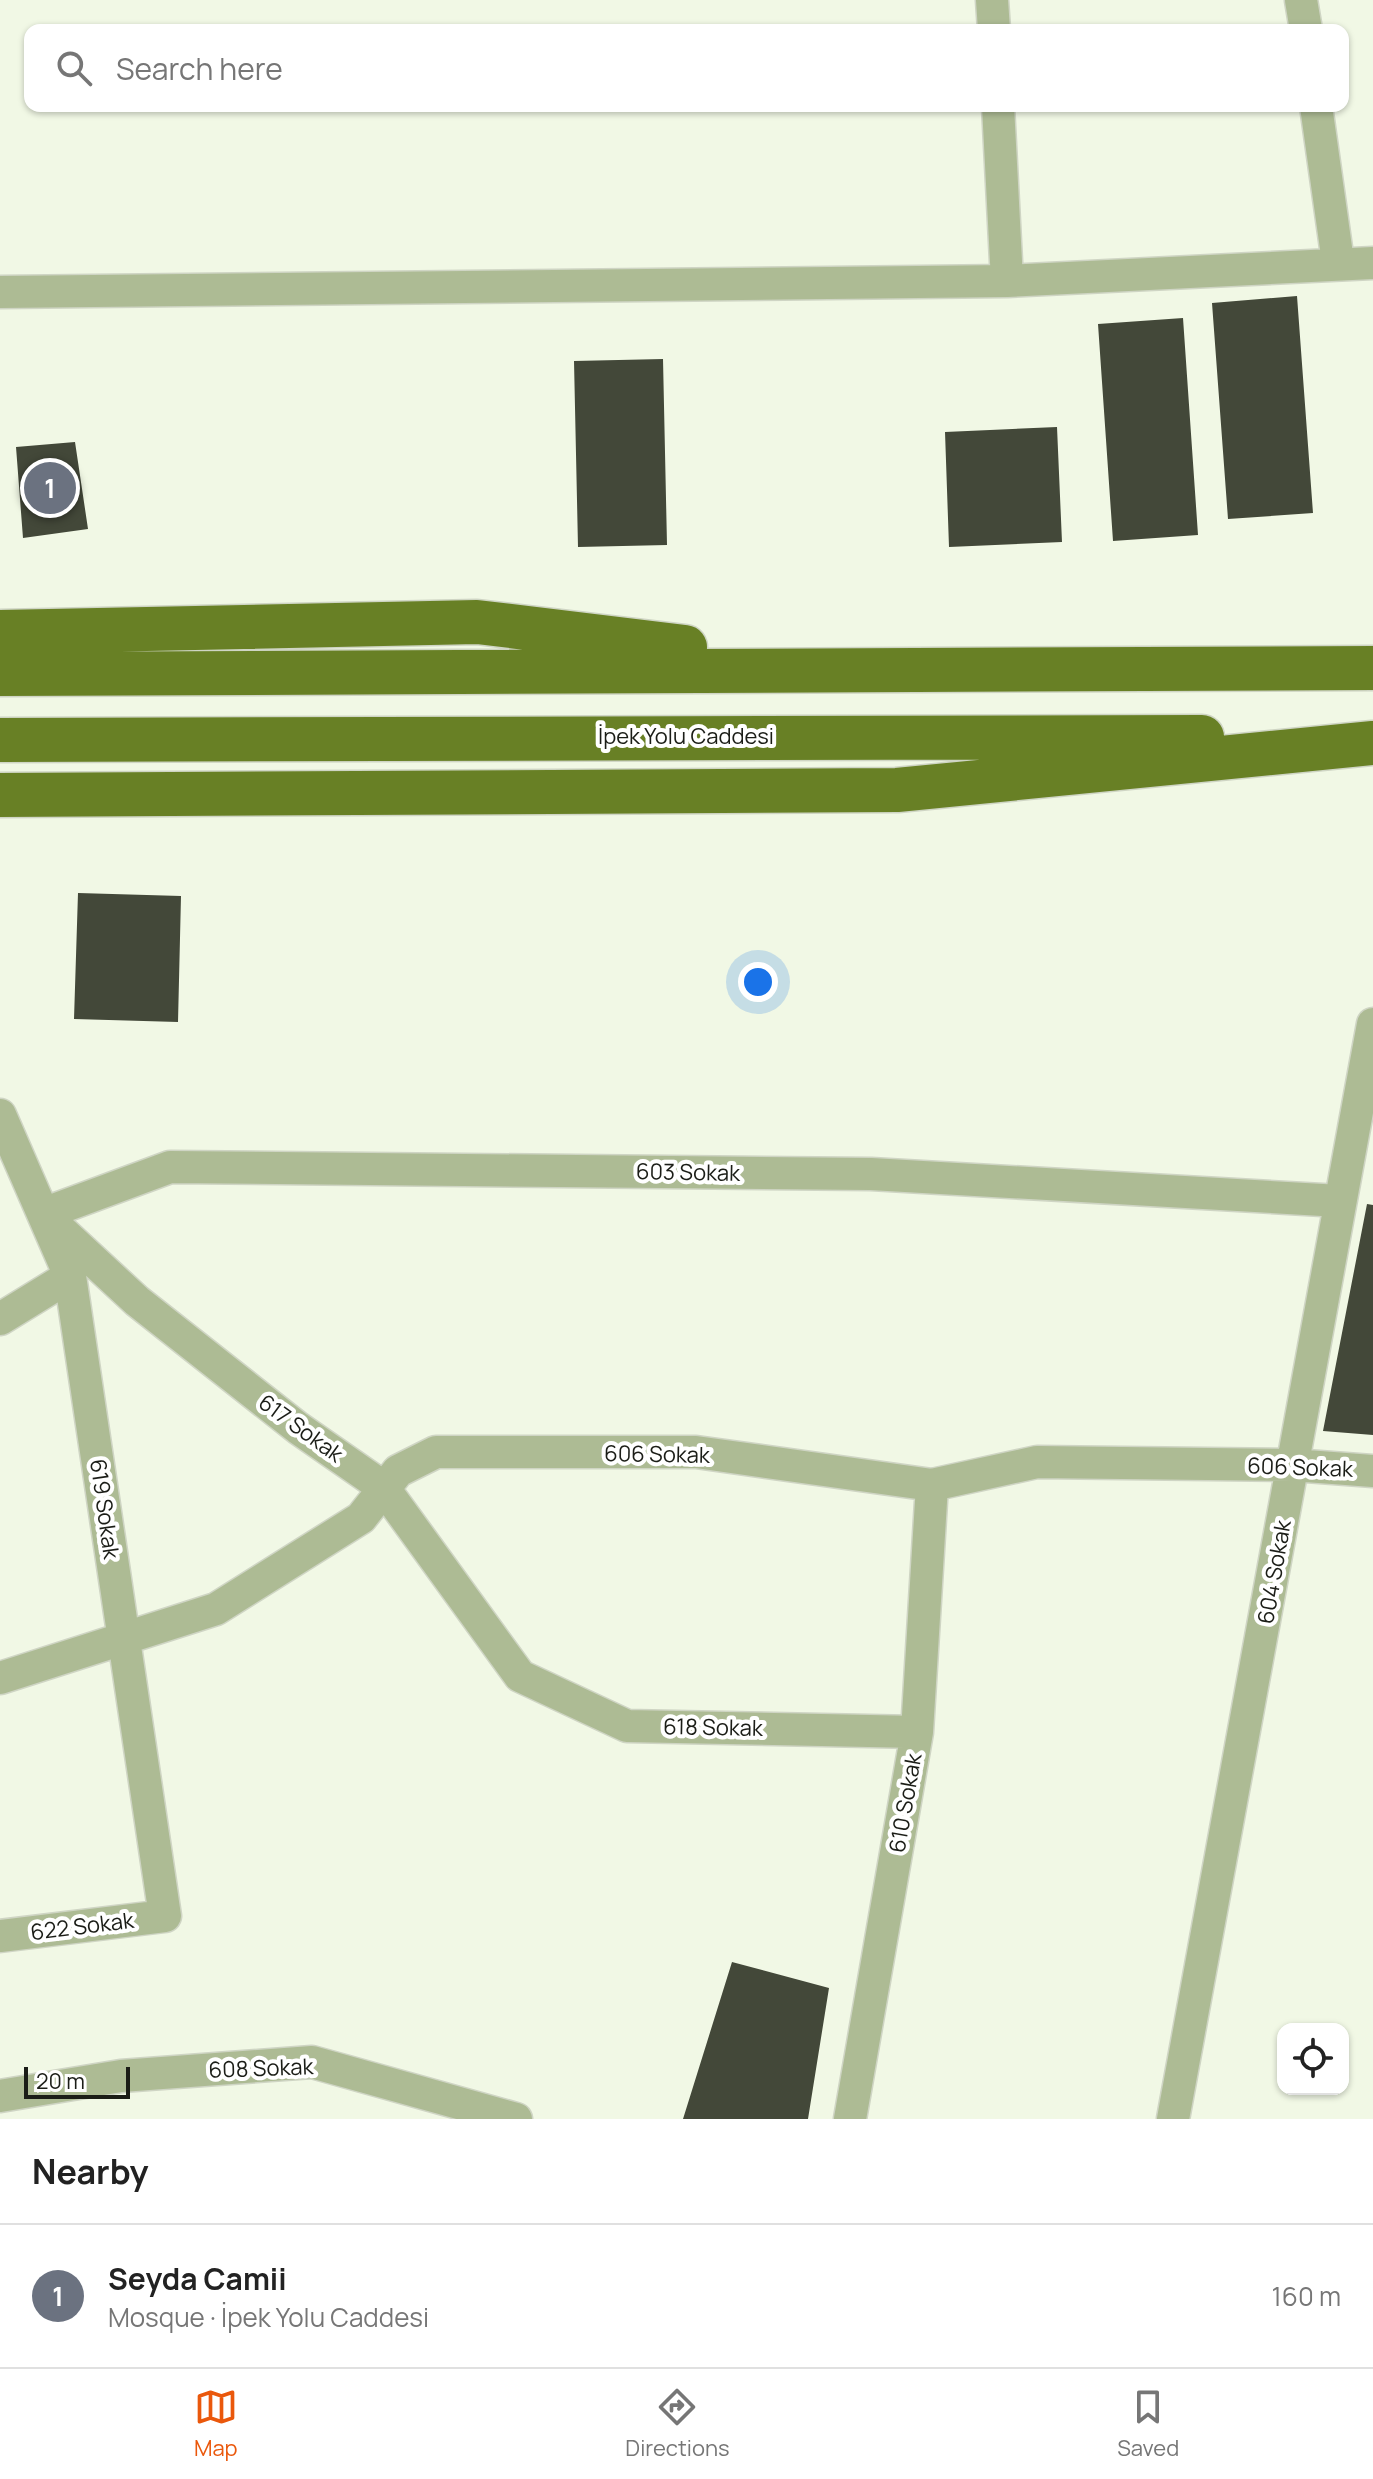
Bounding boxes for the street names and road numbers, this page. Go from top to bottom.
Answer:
street label: İpek Yolu Caddesi [598,721,774,751]
street label: 603 Sokak [636,1156,741,1188]
street label: 617 Sokak [253,1387,350,1470]
street label: 606 Sokak [604,1438,711,1470]
street label: 606 Sokak [1247,1450,1354,1484]
street label: 619 Sokak [83,1457,127,1562]
street label: 604 Sokak [1250,1517,1298,1626]
street label: 618 Sokak [663,1711,764,1743]
street label: 610 Sokak [882,1750,929,1855]
street label: 622 Sokak [29,1905,136,1947]
street label: 608 Sokak [208,2051,315,2085]

